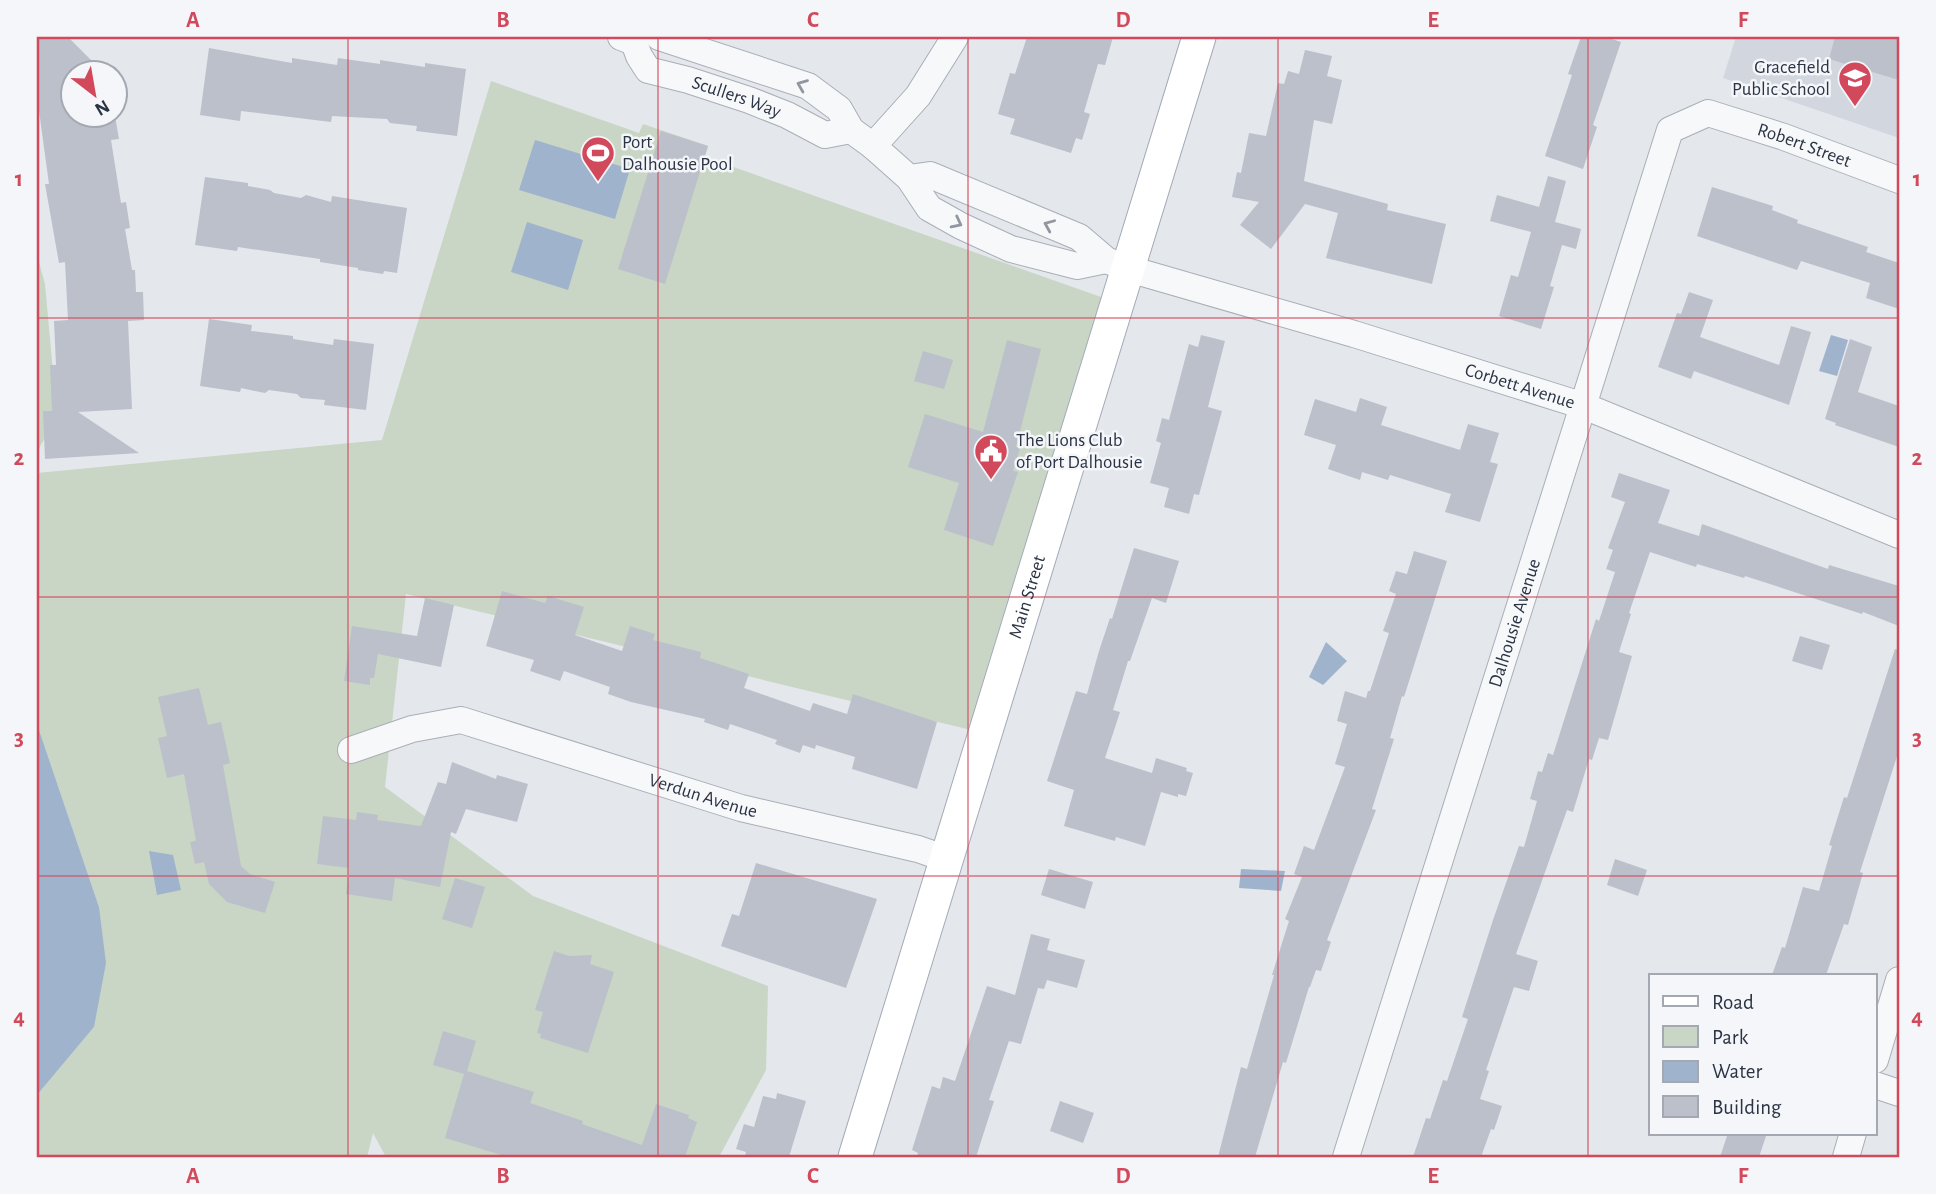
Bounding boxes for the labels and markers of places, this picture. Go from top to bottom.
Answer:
place label: Gracefield Public School [1732,58,1830,99]
school or university icon: Gracefield Public School [1836,59,1874,108]
place label: Port Dalhousie Pool [622,133,733,174]
sports icon: Port Dalhousie Pool [579,134,617,183]
place label: The Lions Club of Port Dalhousie [1016,431,1142,472]
public building icon: The Lions Club of Port Dalhousie [972,432,1010,481]

